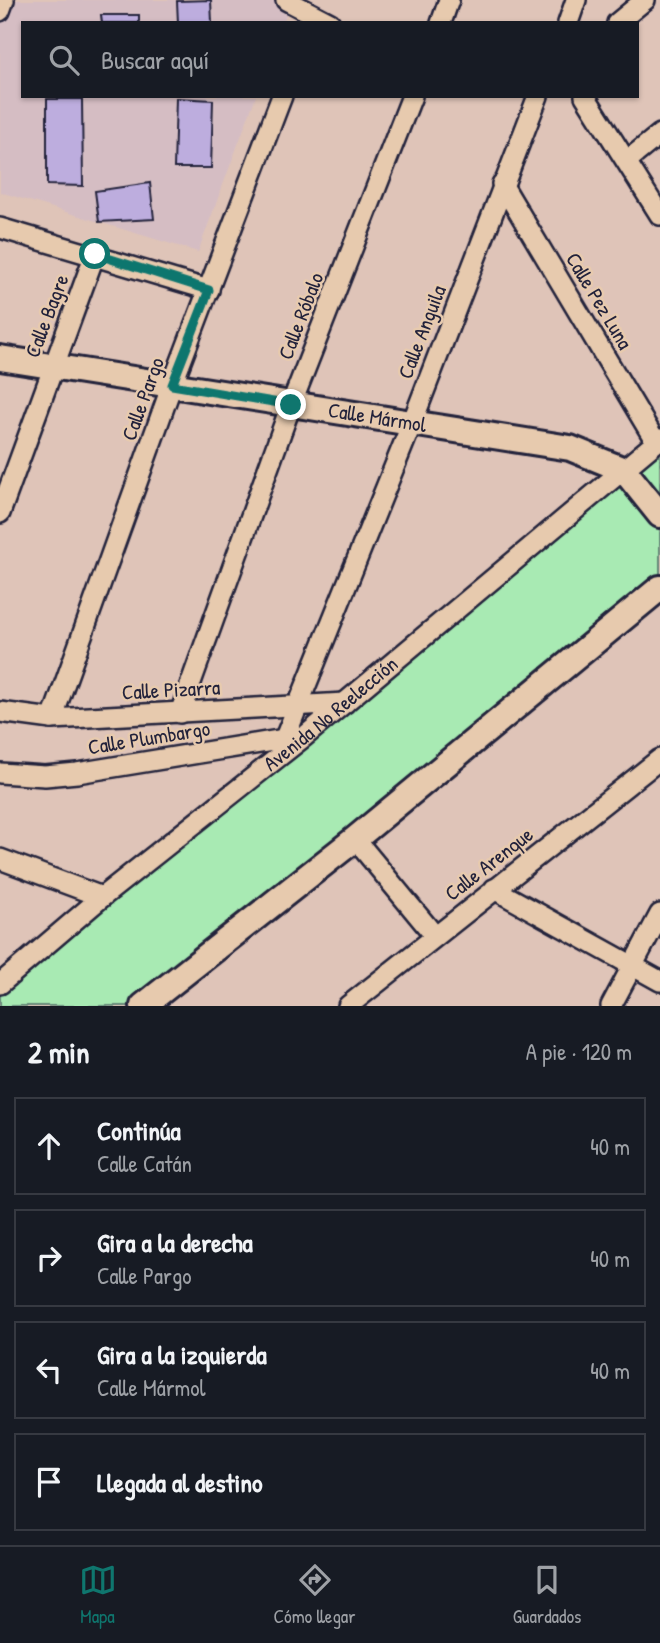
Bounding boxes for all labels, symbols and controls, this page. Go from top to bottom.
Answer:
search box [21,21,639,98]
icon: search [45,41,83,79]
text: Buscar aquí [101,42,209,77]
route start [79,238,110,269]
street label: Calle Pez Luna [559,247,640,355]
street label: Calle Róbalo [271,268,330,363]
street label: Calle Bagre [17,270,76,361]
street label: Calle Anguila [390,281,453,383]
street label: Calle Pargo [114,353,171,444]
route end [275,389,306,420]
street label: Calle Mármol [326,395,429,439]
street label: Avenida No Reelección [257,649,404,778]
street label: Calle Pizarra [121,672,221,707]
street label: Calle Plumbargo [86,714,212,761]
street label: Calle Arenque [439,820,539,907]
text: 2 min [28,1032,90,1072]
text: A pie · 120 m [526,1036,632,1067]
text: Continúa [97,1113,181,1148]
icon: ahead [30,1127,68,1165]
text: 40 m [590,1131,630,1162]
text: Calle Catán [97,1148,192,1179]
text: Gira a la derecha [97,1225,253,1260]
icon: right [30,1239,68,1277]
text: 40 m [590,1243,630,1274]
text: Calle Pargo [97,1260,191,1291]
text: Gira a la izquierda [97,1337,267,1372]
icon: left [30,1351,68,1389]
text: 40 m [590,1355,630,1386]
text: Calle Mármol [97,1372,206,1403]
icon: arrive [30,1463,68,1501]
text: Llegada al destino [97,1465,263,1500]
tab: Mapa [79,1561,117,1629]
tab: Cómo llegar [274,1561,356,1629]
tab: Guardados [513,1561,581,1629]

